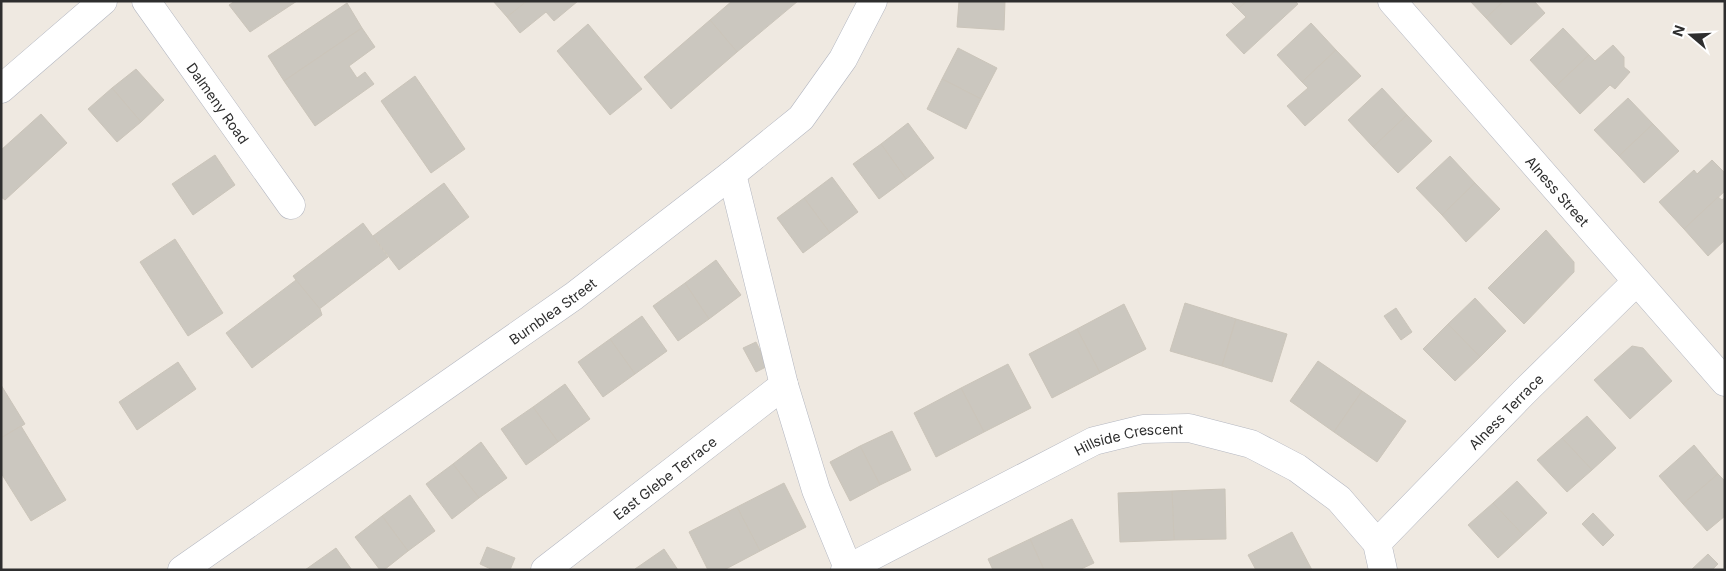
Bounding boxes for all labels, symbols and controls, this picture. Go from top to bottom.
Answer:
north arrow [1666,10,1716,60]
text: N [1668,23,1688,38]
street label: Dalmeny Road [184,59,253,147]
street label: Alness Street [1523,152,1593,230]
street label: Burnblea Street [505,274,599,347]
street label: Alness Terrace [1465,370,1546,453]
street label: Hillside Crescent [1071,420,1184,458]
street label: East Glebe Terrace [609,432,719,523]

